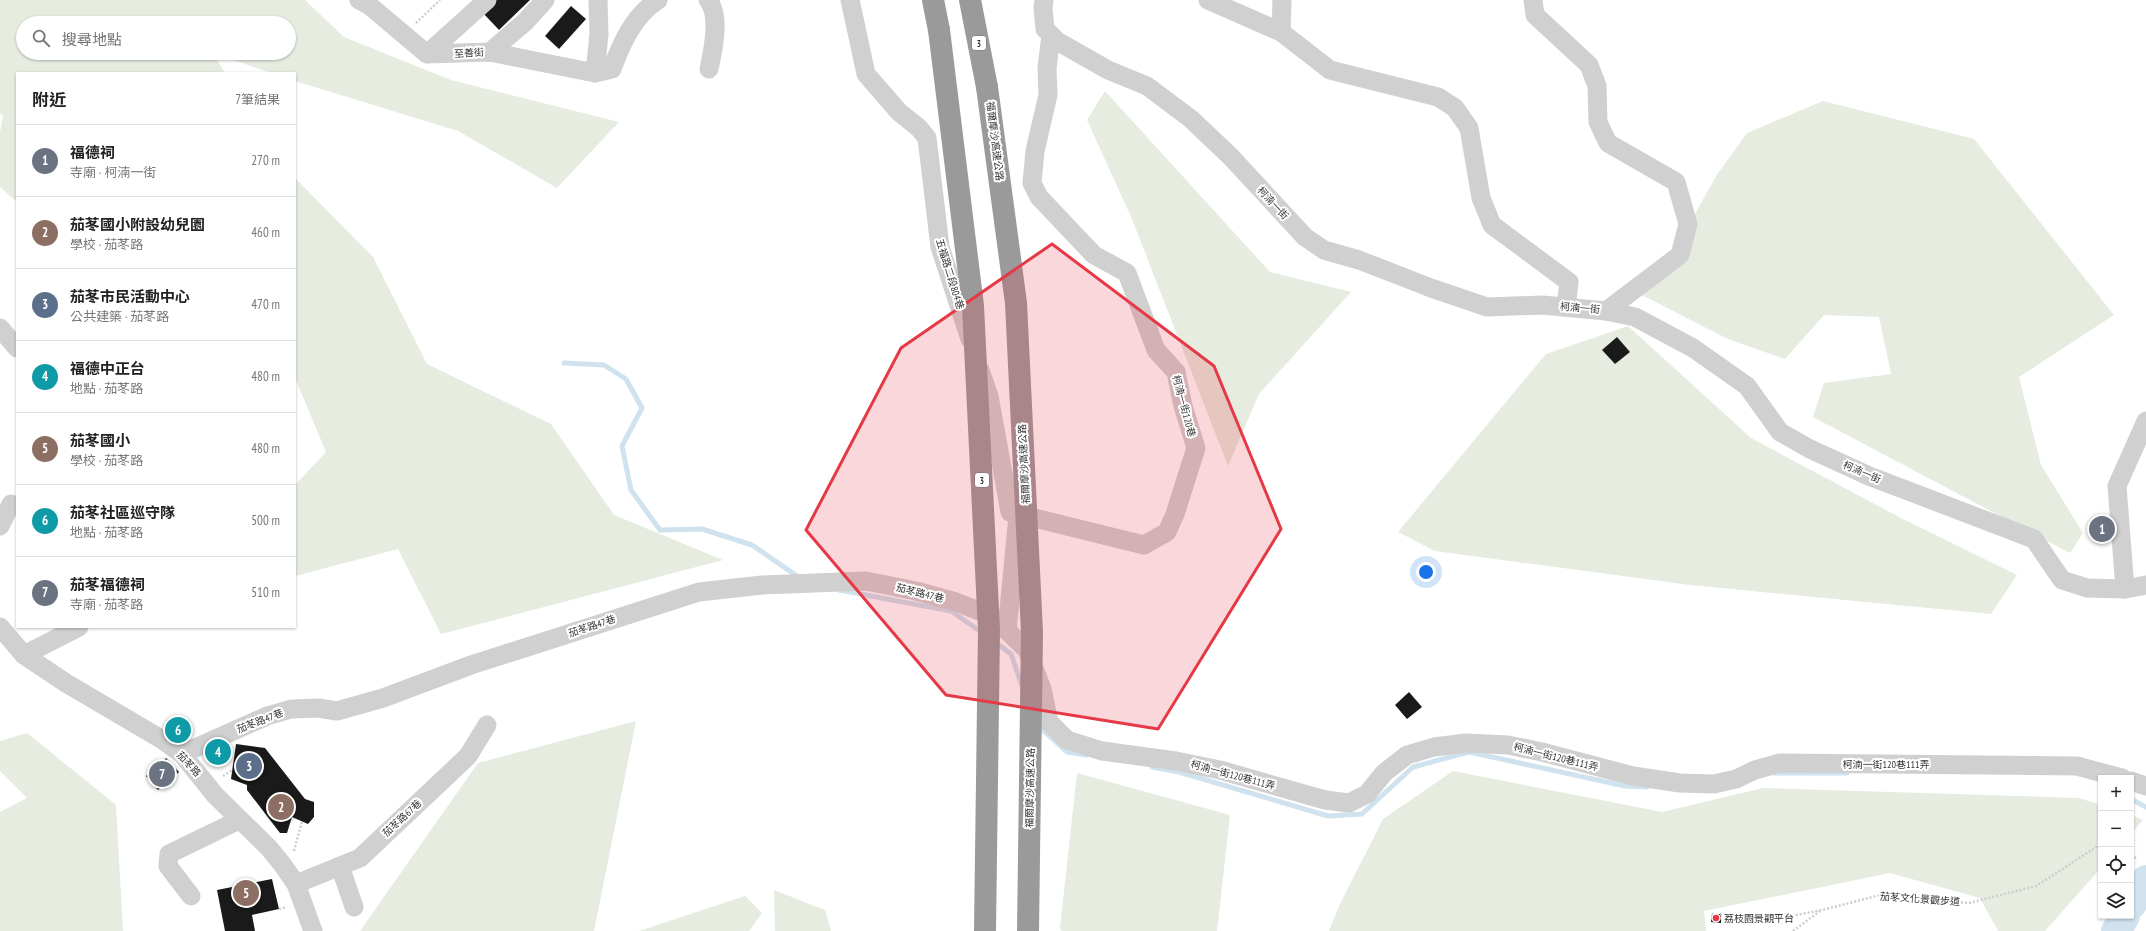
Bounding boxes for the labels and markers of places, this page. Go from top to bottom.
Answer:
pin: 1 [2089,514,2115,544]
pin: 6 [165,715,191,745]
pin: 4 [205,737,231,767]
pin: 3 [236,751,262,781]
pin: 7 [149,759,175,789]
pin: 2 [268,792,294,822]
pin: 5 [233,878,259,908]
place label: 荔枝園景觀平台 [1724,912,1794,925]
marker: 荔枝園景觀平台 [1711,913,1721,923]

